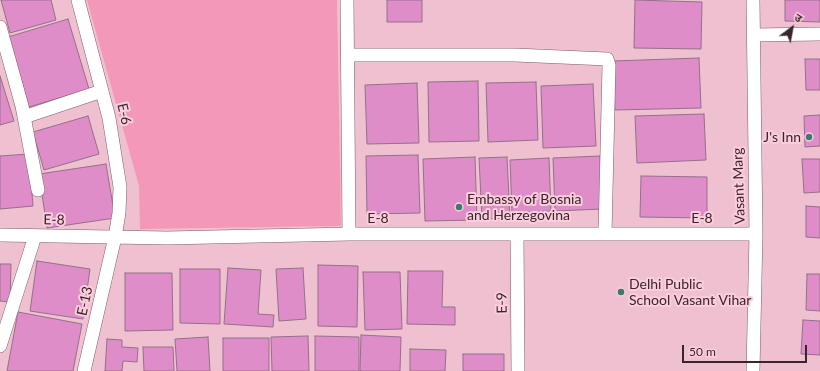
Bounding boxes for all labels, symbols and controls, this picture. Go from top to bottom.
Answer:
north arrow [772,8,812,48]
text: उ [792,10,805,25]
street label: E-6 [113,102,135,126]
place label: J's Inn [763,129,801,145]
marker: J's Inn [804,132,814,142]
street label: Vasant Marg [729,147,749,225]
place label: Embassy of Bosnia and Herzegovina [467,191,581,224]
marker: Embassy of Bosnia and Herzegovina [454,202,464,212]
street label: E-8 [367,210,389,226]
street label: E-8 [691,210,713,226]
street label: E-8 [43,211,65,229]
place label: Delhi Public School Vasant Vihar [629,276,751,308]
street label: E-13 [74,285,96,317]
marker: Delhi Public School Vasant Vihar [616,287,626,297]
street label: E-9 [493,292,511,314]
scale bar [684,337,809,363]
text: 50 m [689,344,716,359]

